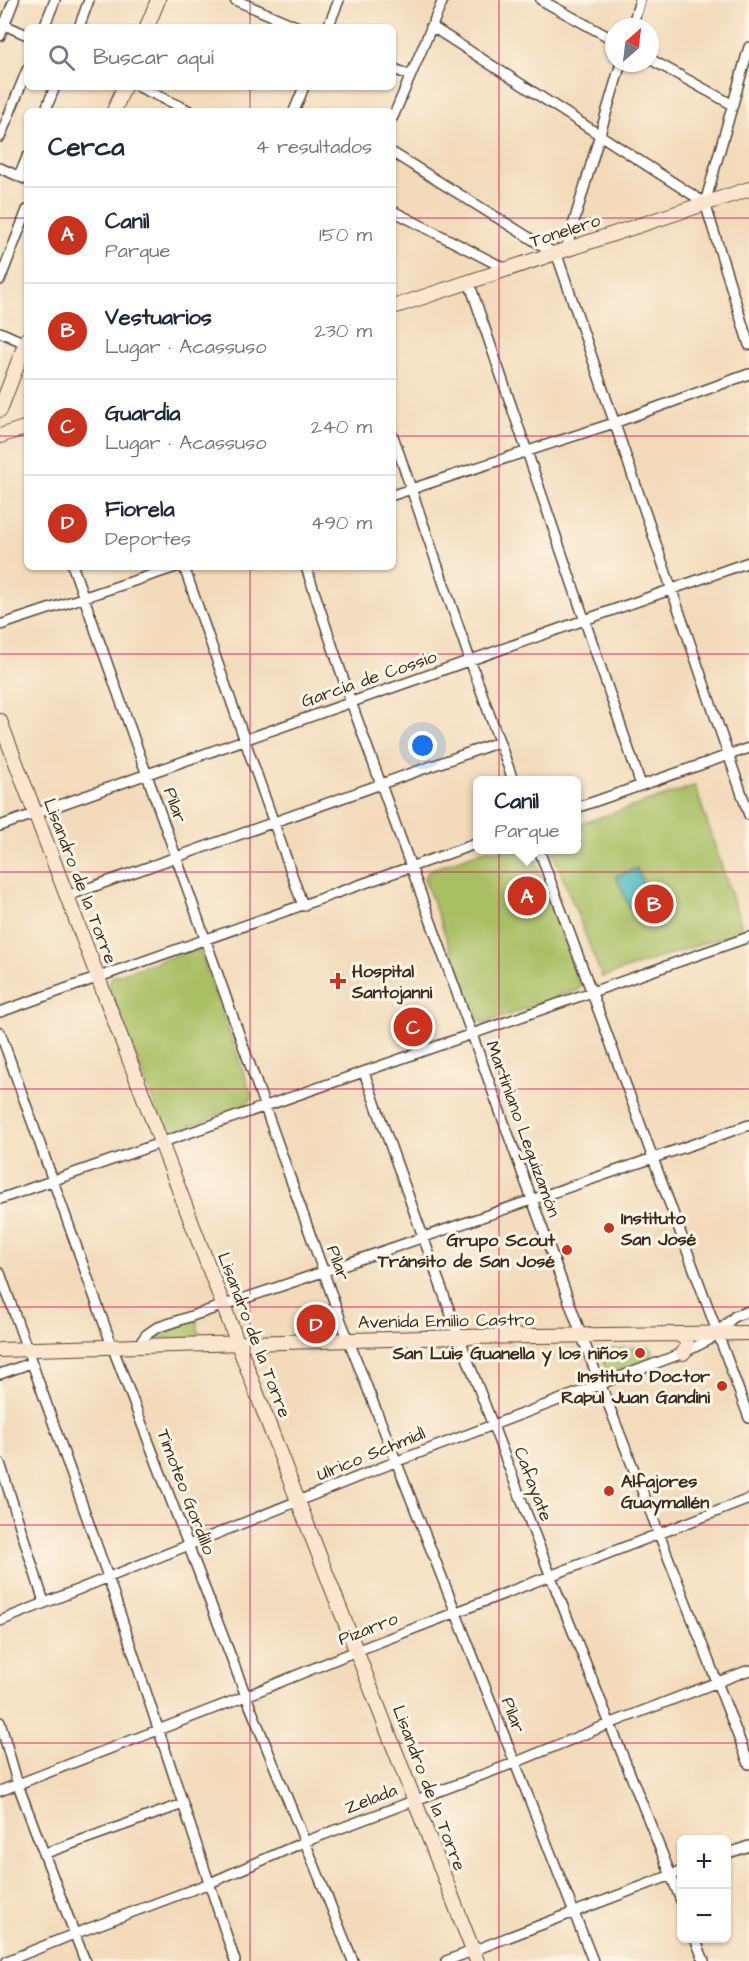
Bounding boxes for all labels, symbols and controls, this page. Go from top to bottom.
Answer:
north arrow [605,18,659,72]
search box [24,24,396,90]
icon: search [45,41,78,74]
text: Buscar aquí [93,42,214,73]
text: Cerca [48,129,125,165]
text: 4 resultados [255,133,372,161]
text: Canil [105,206,150,237]
street label: Tonelero [527,208,603,254]
text: A [61,221,74,249]
text: 150 m [319,221,372,249]
text: Parque [105,237,170,265]
text: Vestuarios [105,302,212,333]
text: B [60,317,75,345]
text: 230 m [314,317,372,345]
text: Lugar · Acassuso [105,333,267,361]
text: Guardia [105,398,181,429]
text: C [60,413,75,441]
text: 240 m [311,413,372,441]
text: Lugar · Acassuso [105,429,267,457]
text: Fiorela [105,494,175,525]
text: D [61,509,74,537]
text: 490 m [311,509,372,537]
text: Deportes [105,525,191,553]
street label: García de Cossio [298,644,440,714]
your location [408,731,437,760]
popup [473,776,581,854]
street label: Pilar [157,784,193,826]
text: Canil [494,786,539,817]
street label: Lisandro de la Torre [37,795,123,967]
text: Parque [494,817,560,845]
pin: A [508,874,546,918]
pin: B [634,882,674,926]
place label: Hospital Santojanni [351,959,432,1005]
marker: Hospital Santojanni [329,972,347,990]
pin: C [394,1004,432,1050]
street label: Martiniano Leguizamón [479,1037,567,1221]
place label: Instituto San José [620,1206,697,1252]
marker: Instituto San José [602,1221,616,1235]
place label: Grupo Scout Tránsito de San José [377,1228,556,1274]
street label: Pilar [320,1242,356,1284]
marker: Grupo Scout Tránsito de San José [560,1243,574,1257]
street label: Lisandro de la Torre [211,1249,297,1421]
pin: D [296,1302,336,1346]
street label: Avenida Emilio Castro [358,1307,534,1335]
place label: San Luis Guanella y los niños [392,1341,628,1367]
marker: San Luis Guanella y los niños [633,1346,647,1360]
place label: Instituto Doctor Raþul Juan Gandini [561,1364,710,1410]
marker: Instituto Doctor Raþul Juan Gandini [715,1379,729,1393]
street label: Ulrico Schmidl [313,1421,429,1487]
street label: Timoteo Gordillo [151,1426,221,1558]
street label: Cafayate [506,1443,559,1525]
place label: Alfajores Guaymallén [621,1469,709,1516]
marker: Alfajores Guaymallén [602,1484,616,1498]
street label: Pizarro [334,1606,402,1652]
street label: Pilar [495,1694,531,1736]
street label: Lisandro de la Torre [386,1702,472,1874]
street label: Zelada [341,1778,401,1820]
map controls [677,1835,731,1943]
button: + [677,1835,731,1889]
button: − [677,1889,731,1943]

